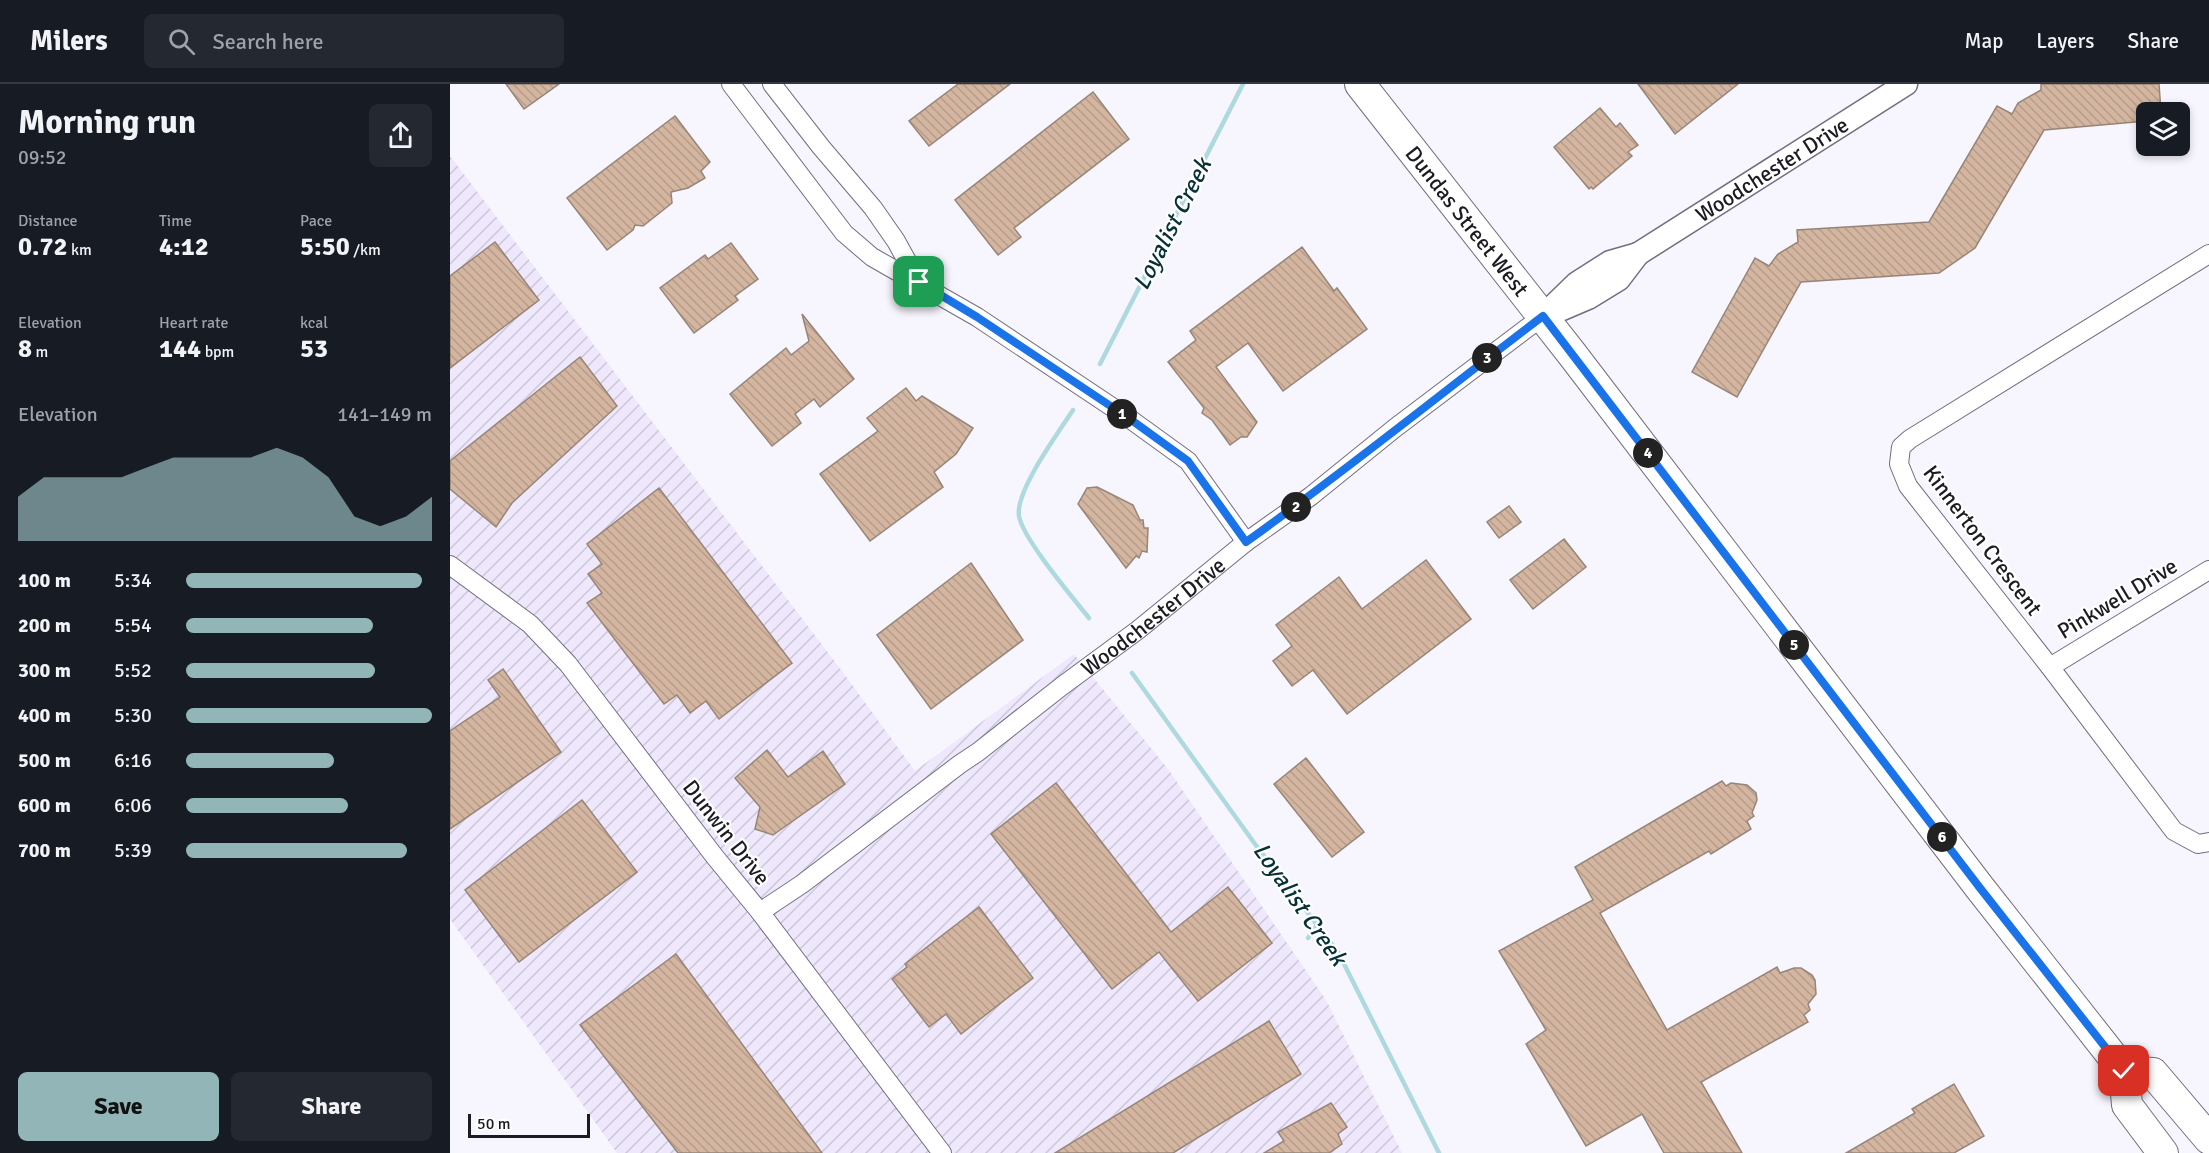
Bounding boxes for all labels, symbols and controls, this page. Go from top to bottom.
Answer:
search box [144,14,564,68]
text: Milers [30,24,108,58]
icon: search [165,25,198,58]
text: Search here [213,28,324,55]
text: Map [1965,28,2003,54]
text: Layers [2036,28,2094,54]
text: Share [2127,28,2179,54]
text: Morning run [18,102,196,143]
map controls [2136,102,2190,156]
button: layers [2136,102,2190,156]
button: share [369,104,432,167]
street label: Woodchester Drive [1690,111,1854,228]
street label: Dundas Street West [1400,140,1535,302]
text: 09:52 [18,145,67,170]
water label: Loyalist Creek [1126,151,1219,295]
text: Distance [18,211,78,231]
text: Time [159,211,192,231]
text: Pace [300,211,332,231]
text: 0.72 [18,231,68,263]
text: 4:12 [159,231,209,263]
text: 5:50 [300,231,350,263]
text: km [68,240,92,260]
text: /km [350,240,381,260]
pin [893,256,944,307]
icon: arrive [902,265,935,298]
text: Elevation [18,313,82,333]
text: Heart rate [159,313,228,333]
text: kcal [300,313,328,333]
text: 8 [18,333,32,365]
text: 144 [159,333,201,365]
text: 53 [300,333,328,365]
text: m [32,342,48,362]
text: bpm [201,342,234,362]
pin: 3 [1472,343,1502,373]
text: 3 [1483,348,1491,368]
pin: 1 [1107,399,1137,429]
text: Elevation [18,402,98,427]
text: 141–149 m [337,402,432,427]
text: 1 [1118,404,1126,424]
pin: 4 [1633,438,1663,468]
text: 4 [1644,443,1652,463]
street label: Kinnerton Crescent [1917,460,2048,621]
pin: 2 [1281,492,1311,522]
text: 2 [1292,497,1300,517]
street label: Woodchester Drive [1076,551,1231,681]
street label: Pinkwell Drive [2053,552,2182,645]
text: 100 m [18,568,71,593]
text: 5:34 [114,568,152,593]
text: 200 m [18,613,71,638]
text: 5:54 [114,613,152,638]
pin: 5 [1779,630,1809,660]
text: 5 [1790,635,1798,655]
text: 300 m [18,658,71,683]
text: 5:52 [114,658,152,683]
text: 400 m [18,703,71,728]
text: 5:30 [114,703,152,728]
text: 500 m [18,748,71,773]
text: 6:16 [114,748,152,773]
street label: Dunwin Drive [677,774,776,890]
text: 600 m [18,793,71,818]
text: 6:06 [114,793,152,818]
pin: 6 [1927,822,1957,852]
text: 6 [1938,827,1946,847]
water label: Loyalist Creek [1247,837,1355,973]
text: 700 m [18,838,71,863]
text: 5:39 [114,838,152,863]
pin [2098,1045,2149,1096]
icon: check [2107,1054,2140,1087]
button: Save [18,1072,219,1141]
button: Share [231,1072,432,1141]
scale bar [468,1111,590,1138]
text: 50 m [477,1114,511,1134]

